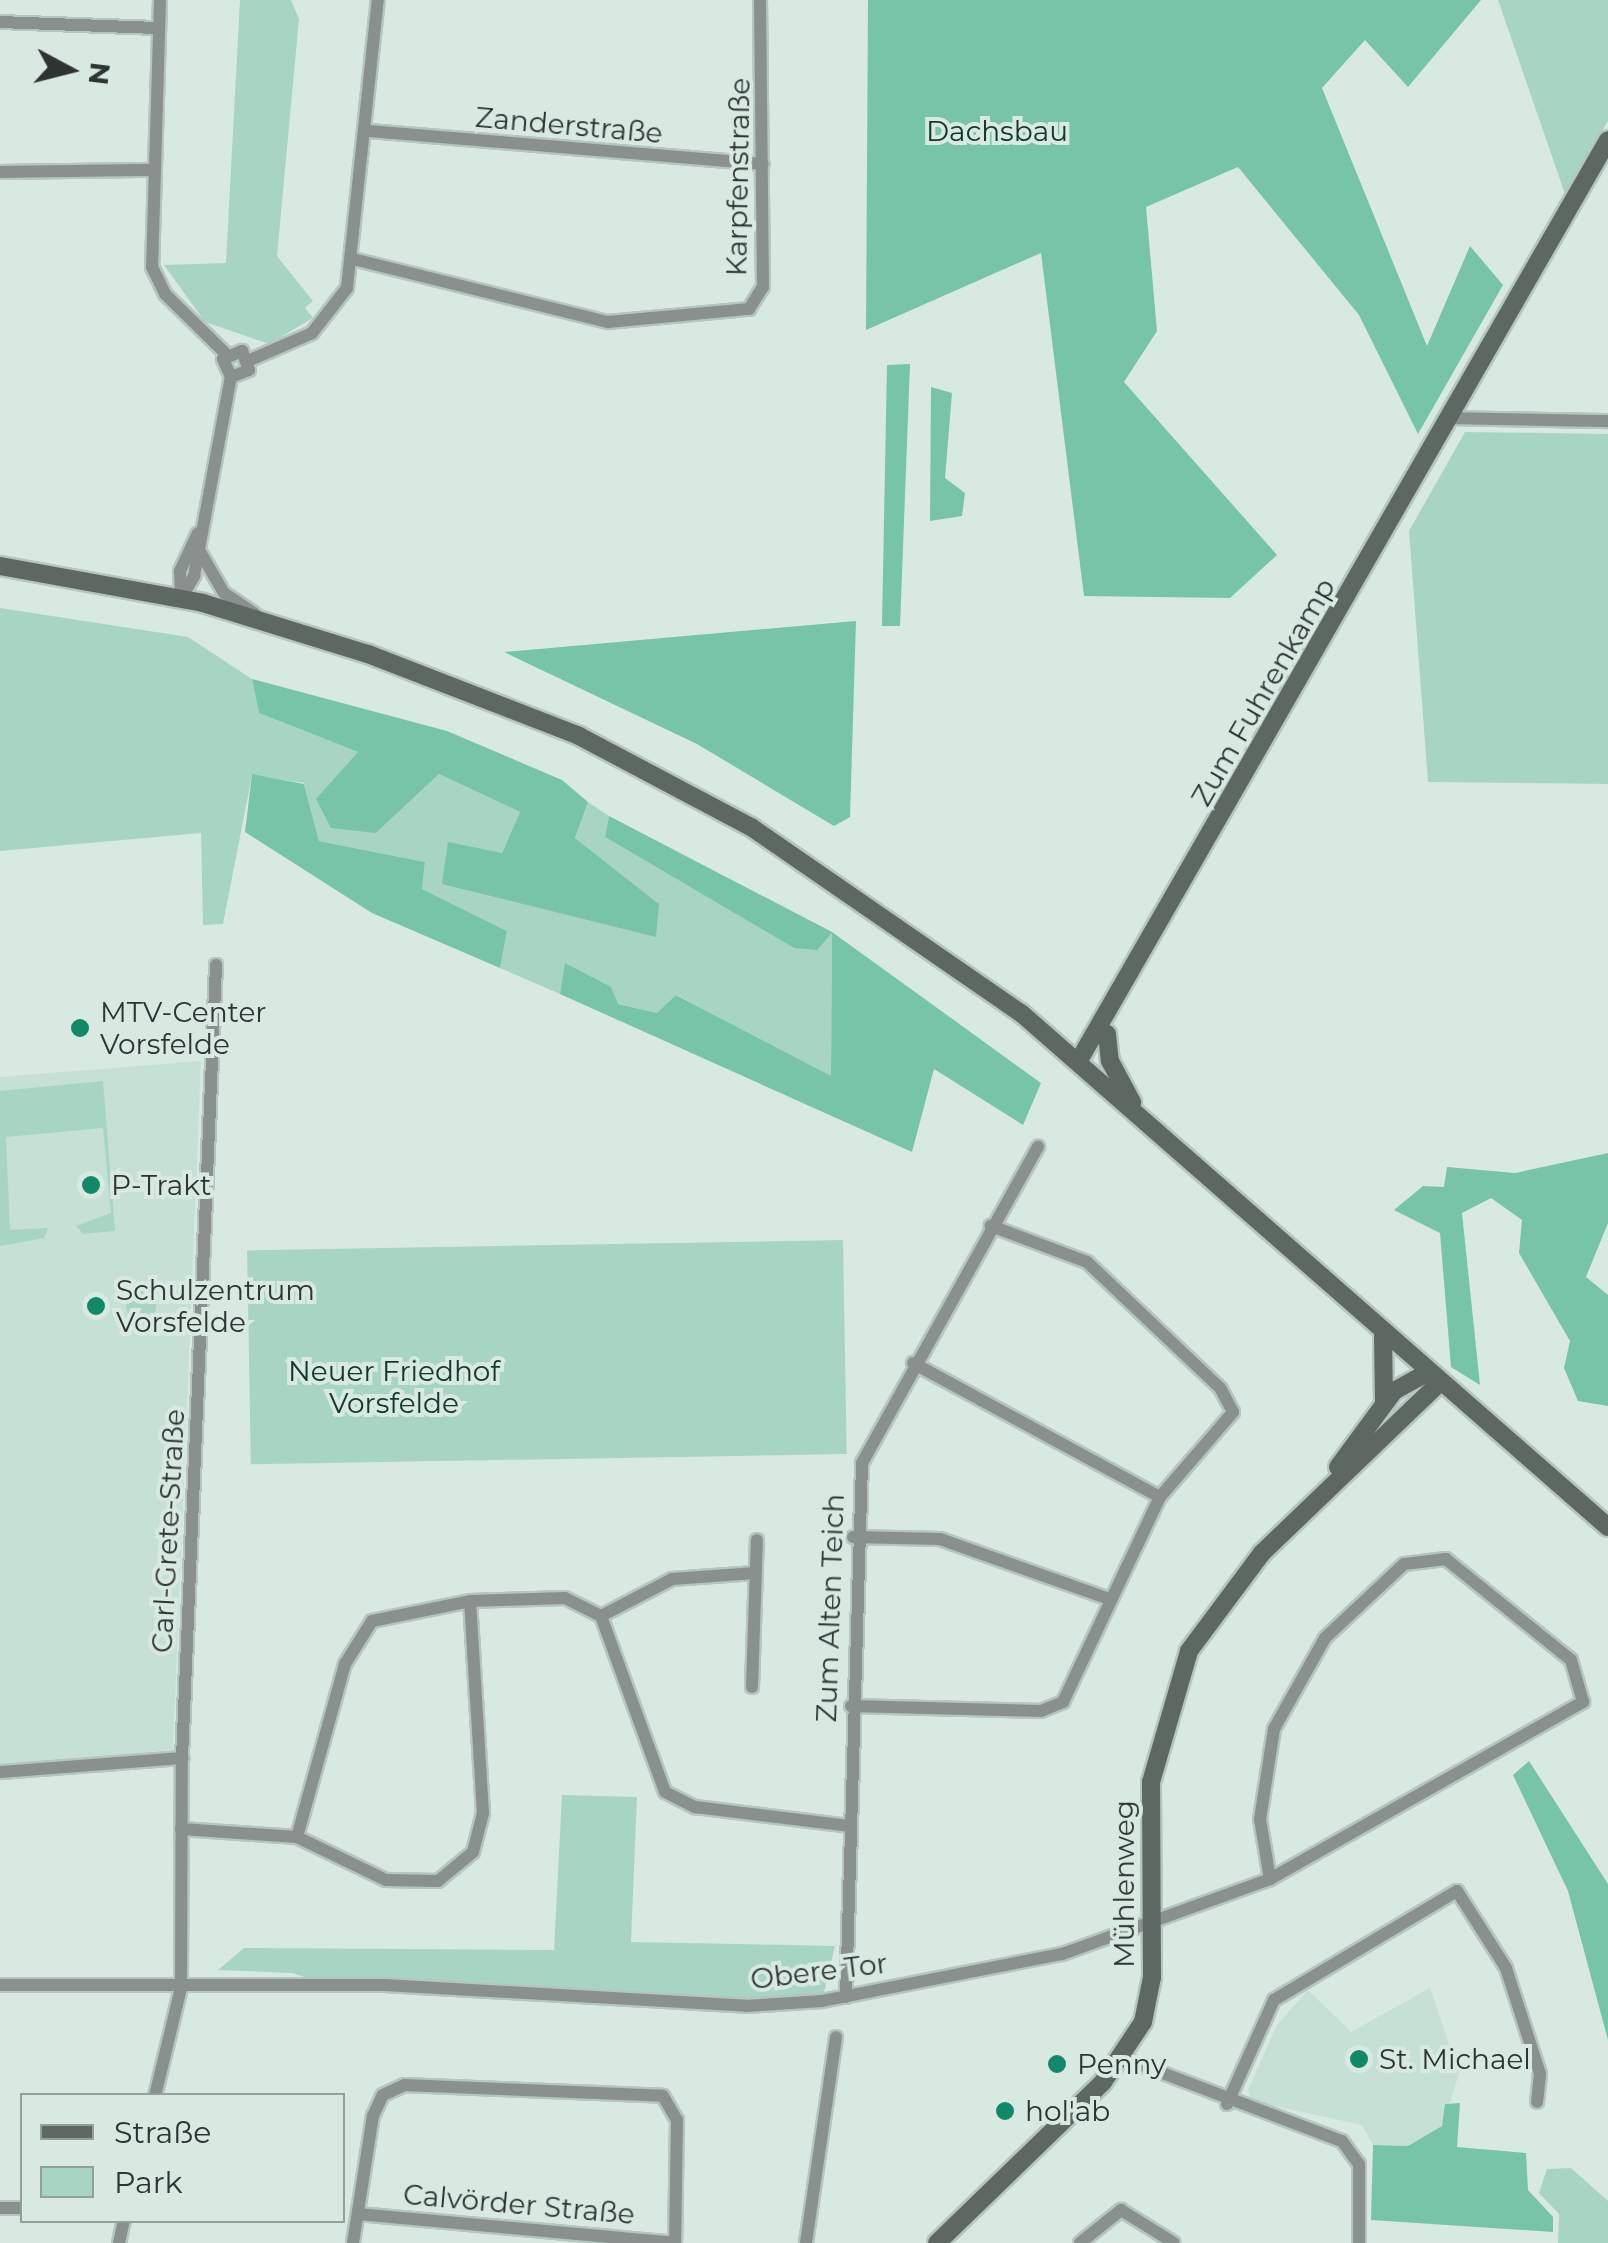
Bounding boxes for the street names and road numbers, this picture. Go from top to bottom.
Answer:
street label: Karpfenstraße [719,78,757,276]
street label: Zanderstraße [474,100,664,150]
street label: Zum Fuhrenkamp [1184,572,1342,812]
street label: Carl-Grete-Straße [145,1408,191,1654]
street label: Zum Alten Teich [809,1493,851,1723]
street label: Mühlenweg [1107,1800,1141,1968]
street label: Obere Tor [749,1946,889,1996]
street label: Calvörder Straße [402,2177,636,2231]

